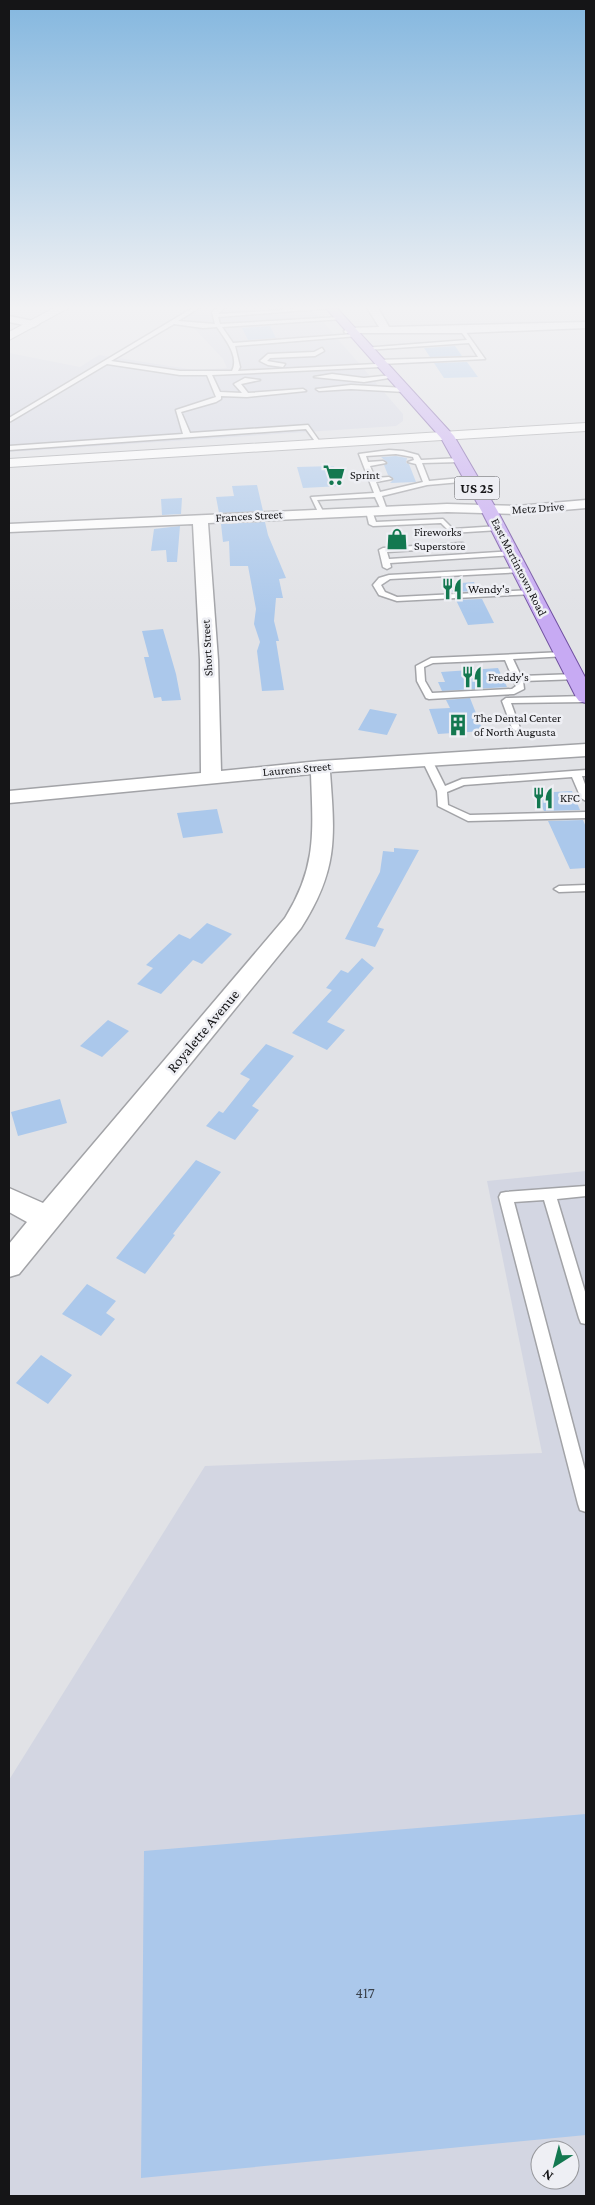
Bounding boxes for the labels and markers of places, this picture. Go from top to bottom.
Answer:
supermarket icon: Sprint [321,462,347,488]
place label: Sprint [350,468,381,482]
place label: Fireworks Superstore [414,525,466,553]
shop icon: Fireworks Superstore [384,526,410,552]
restaurant icon: Wendy's [439,576,465,602]
place label: Wendy's [468,582,510,596]
restaurant icon: Freddy's [459,664,485,690]
place label: Freddy's [488,670,529,684]
place label: The Dental Center of North Augusta [474,711,562,739]
building icon: The Dental Center of North Augusta [445,712,471,738]
restaurant icon: KFC [530,785,556,811]
place label: KFC [560,791,580,805]

